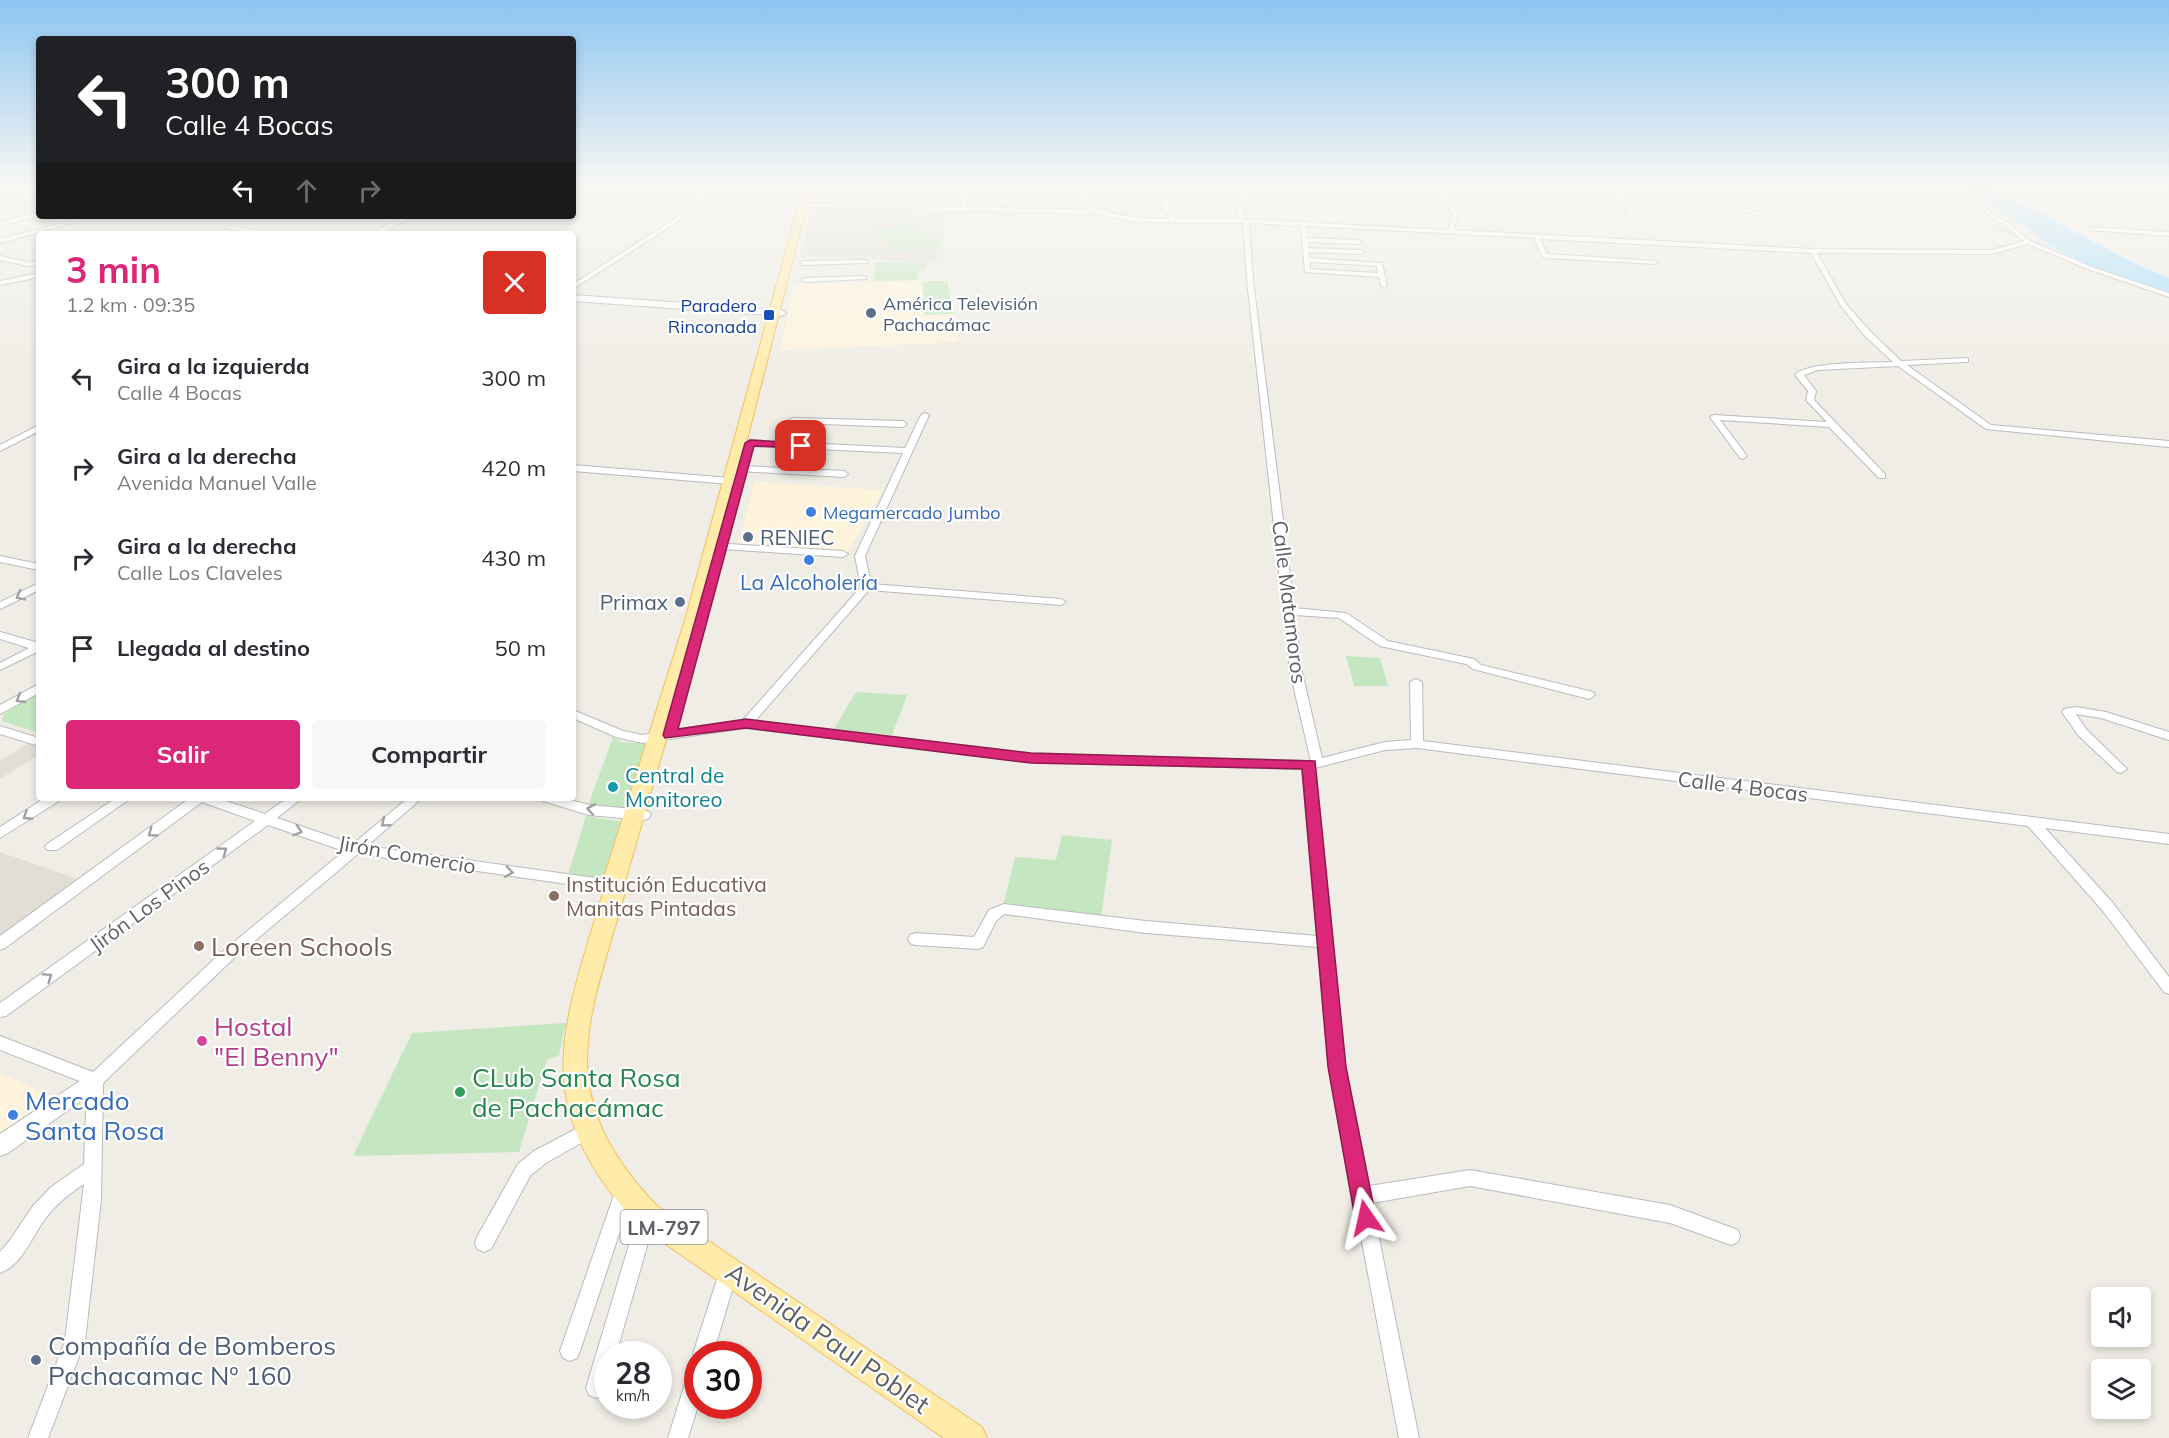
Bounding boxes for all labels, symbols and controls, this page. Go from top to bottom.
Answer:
text: 300 m [165,56,290,109]
icon: left [66,60,144,138]
text: Calle 4 Bocas [165,108,334,142]
icon: left [227,174,260,207]
icon: ahead [290,174,323,207]
icon: right [353,174,386,207]
text: 3 min [66,247,161,292]
button: close [483,251,546,314]
text: 1.2 km · 09:35 [66,292,195,317]
place label: América Televisión Pachacámac [883,292,1038,336]
place label: Paradero Rinconada [668,294,757,338]
marker: América Televisión Pachacámac [864,306,878,320]
marker: Paradero Rinconada [762,308,776,322]
text: Gira a la izquierda [117,352,310,380]
icon: left [66,362,99,395]
text: 300 m [481,364,546,392]
text: Calle 4 Bocas [117,380,242,405]
pin [775,420,826,471]
icon: arrive [784,429,817,462]
text: Gira a la derecha [117,442,297,470]
icon: right [66,452,99,485]
text: 420 m [481,454,546,482]
text: Avenida Manuel Valle [117,470,317,495]
place label: Megamercado Jumbo [823,501,1001,524]
marker: Megamercado Jumbo [804,505,818,519]
street label: Calle Matamoros [1267,519,1313,685]
place label: RENIEC [760,524,835,550]
marker: RENIEC [741,530,755,544]
text: Gira a la derecha [117,532,297,560]
icon: right [66,542,99,575]
text: 430 m [481,544,546,572]
marker: La Alcoholería [802,553,816,567]
text: Calle Los Claveles [117,560,283,585]
place label: La Alcoholería [740,569,878,595]
one-way arrow [15,589,26,600]
place label: Primax [600,589,668,615]
marker: Primax [673,595,687,609]
icon: arrive [66,632,99,665]
text: Llegada al destino [117,634,310,662]
text: 50 m [495,634,546,662]
one-way arrow [15,692,26,703]
button: Salir [66,720,300,789]
button: Compartir [312,720,546,789]
place label: Central de Monitoreo [625,762,724,812]
street label: Calle 4 Bocas [1676,765,1810,807]
marker: Central de Monitoreo [606,780,620,794]
one-way arrow [586,803,596,816]
one-way arrow [23,808,33,820]
one-way arrow [381,816,392,827]
one-way arrow [292,824,303,836]
one-way arrow [147,825,158,836]
street label: Jirón Comercio [336,829,478,879]
one-way arrow [217,847,228,858]
street label: Jirón Los Pinos [84,853,214,957]
one-way arrow [505,865,514,877]
place label: Institución Educativa Manitas Pintadas [566,871,767,921]
marker: Institución Educativa Manitas Pintadas [547,889,561,903]
place label: Loreen Schools [211,930,393,963]
marker: Loreen Schools [192,939,206,953]
one-way arrow [41,973,52,984]
place label: Hostal "El Benny" [214,1010,339,1073]
marker: Hostal "El Benny" [195,1034,209,1048]
place label: CLub Santa Rosa de Pachacámac [472,1061,681,1124]
place label: Mercado Santa Rosa [25,1084,165,1147]
marker: CLub Santa Rosa de Pachacámac [453,1085,467,1099]
marker: Mercado Santa Rosa [6,1108,20,1122]
position arrow [1334,1186,1398,1250]
road number: LM-797 [620,1210,708,1244]
street label: Avenida Paul Poblet [720,1255,936,1421]
map controls [2091,1287,2151,1419]
button: sound [2091,1287,2151,1347]
place label: Compañía de Bomberos Pachacamac Nº 160 [48,1329,336,1392]
speed limit sign: 30 [684,1341,762,1419]
marker: Compañía de Bomberos Pachacamac Nº 160 [29,1353,43,1367]
text: 28 [615,1354,651,1392]
button: layers [2091,1359,2151,1419]
text: km/h [616,1386,650,1405]

